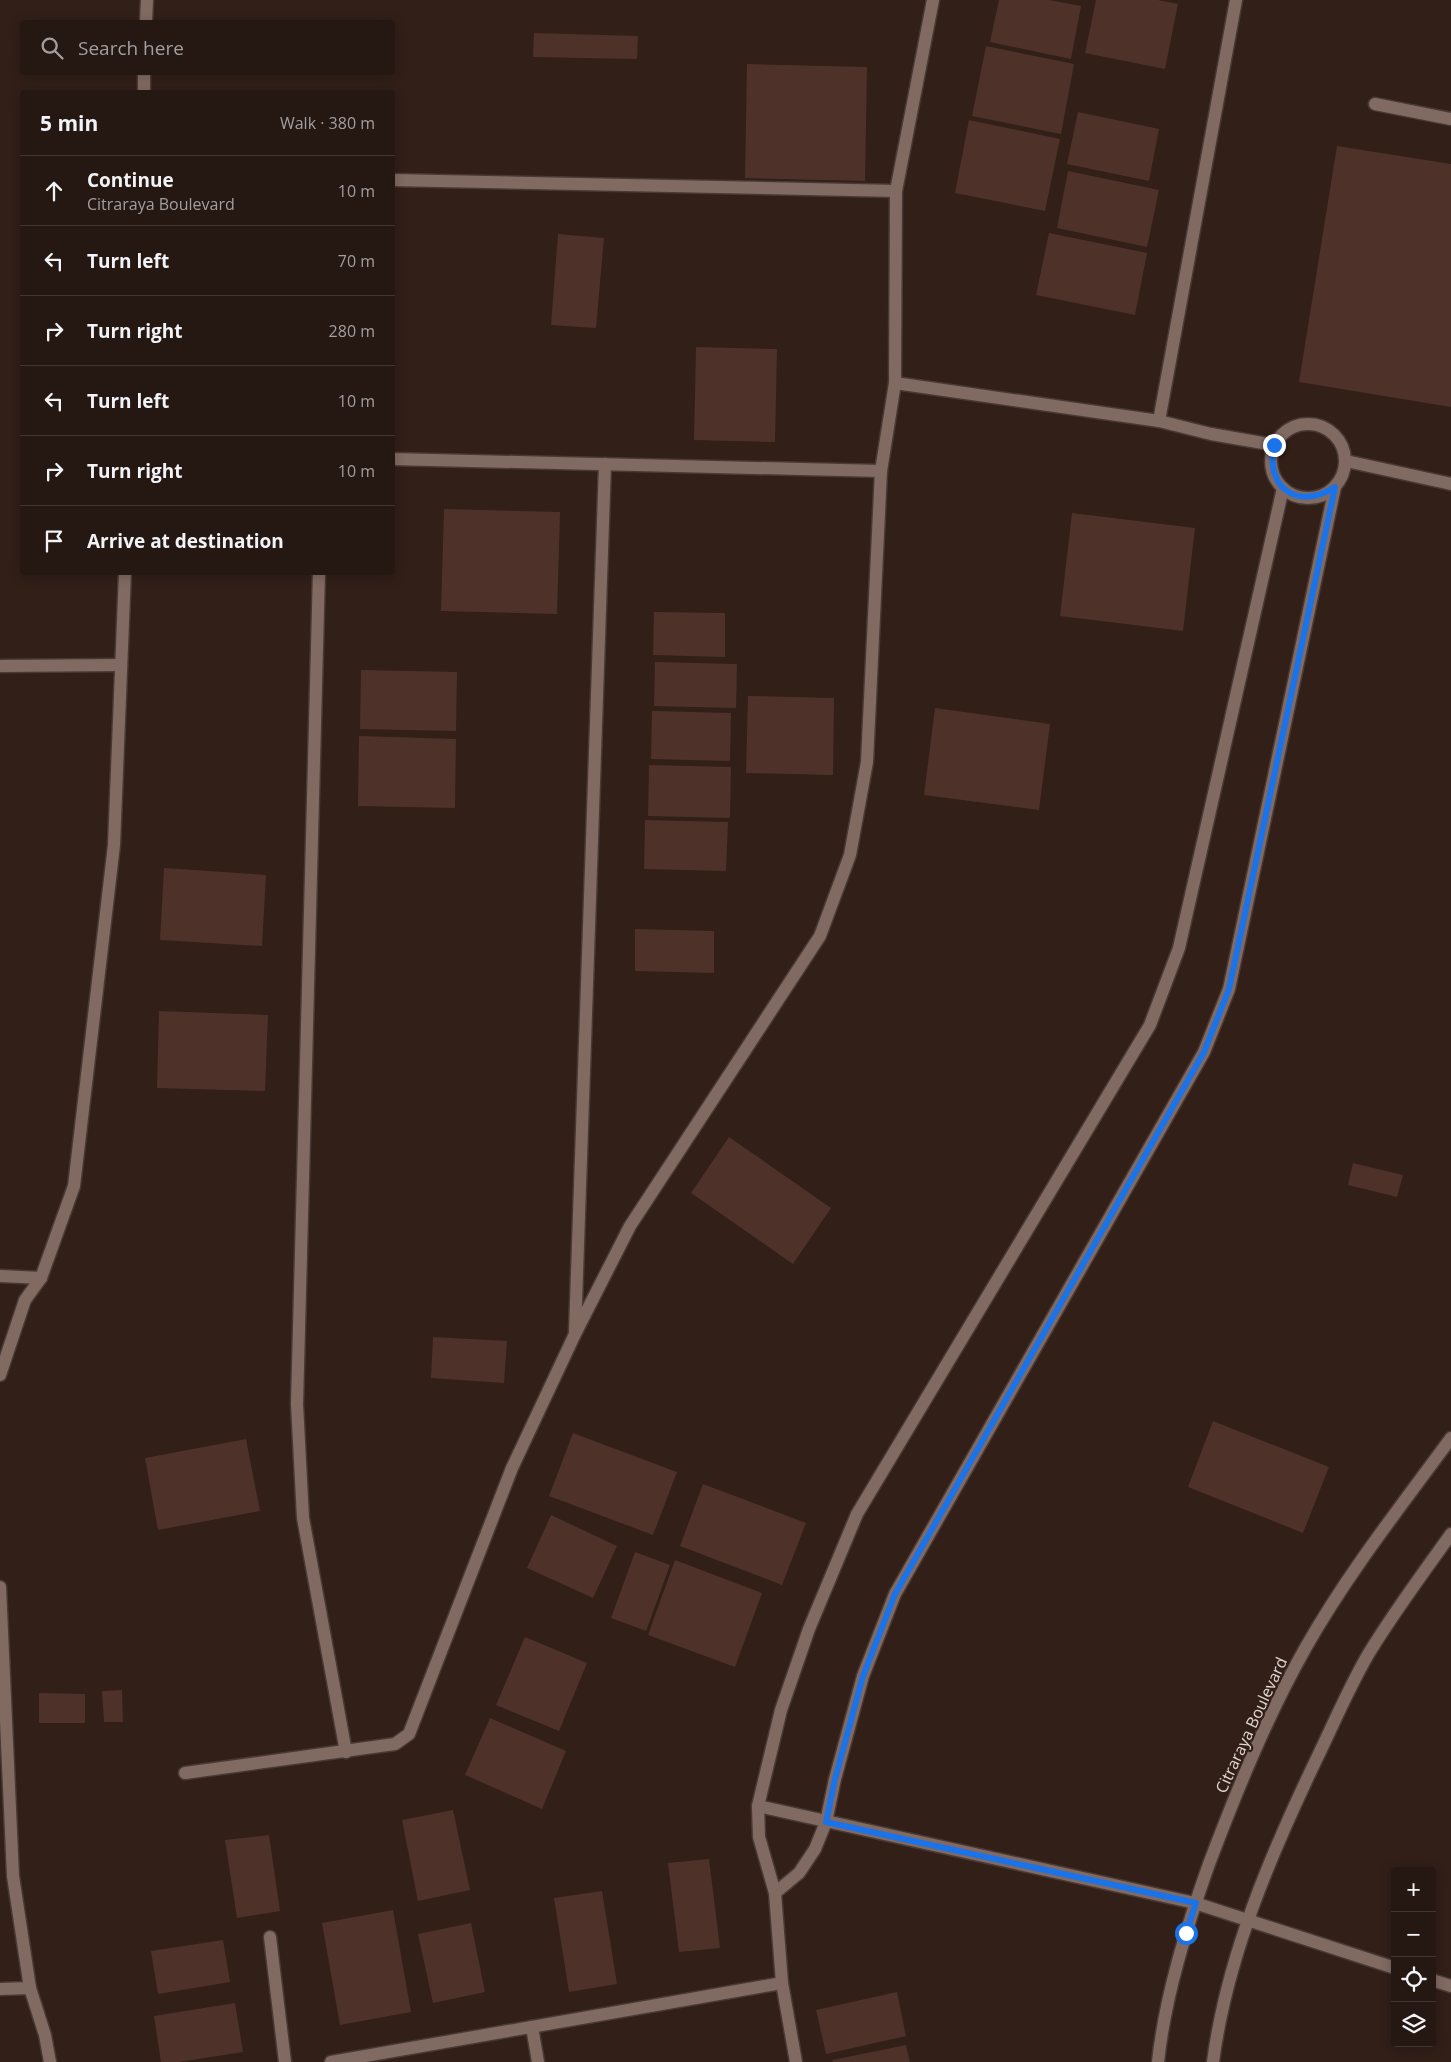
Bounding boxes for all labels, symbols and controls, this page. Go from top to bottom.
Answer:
search box [20,20,395,75]
icon: search [38,34,66,62]
text: Search here [78,35,184,61]
text: 5 min [40,109,98,137]
text: Walk · 380 m [280,112,375,134]
text: Continue [87,167,174,193]
icon: ahead [40,177,68,205]
text: 10 m [338,180,375,202]
text: Citraraya Boulevard [87,193,235,215]
icon: left [40,247,68,275]
text: Turn left [87,248,169,274]
text: 70 m [338,250,375,272]
icon: right [40,317,68,345]
text: Turn right [87,318,182,344]
text: 280 m [329,320,375,342]
icon: left [40,387,68,415]
text: Turn left [87,388,169,414]
text: 10 m [338,390,375,412]
route end [1263,434,1286,457]
icon: right [40,457,68,485]
text: Turn right [87,458,182,484]
text: 10 m [338,460,375,482]
icon: arrive [40,527,68,555]
text: Arrive at destination [87,528,284,554]
street label: Citraraya Boulevard [1210,1653,1292,1797]
map controls [1391,1867,1436,2047]
button: + [1391,1867,1436,1912]
button: − [1391,1912,1436,1957]
route start [1175,1922,1198,1945]
button: locate [1391,1957,1436,2002]
button: layers [1391,2002,1436,2047]

